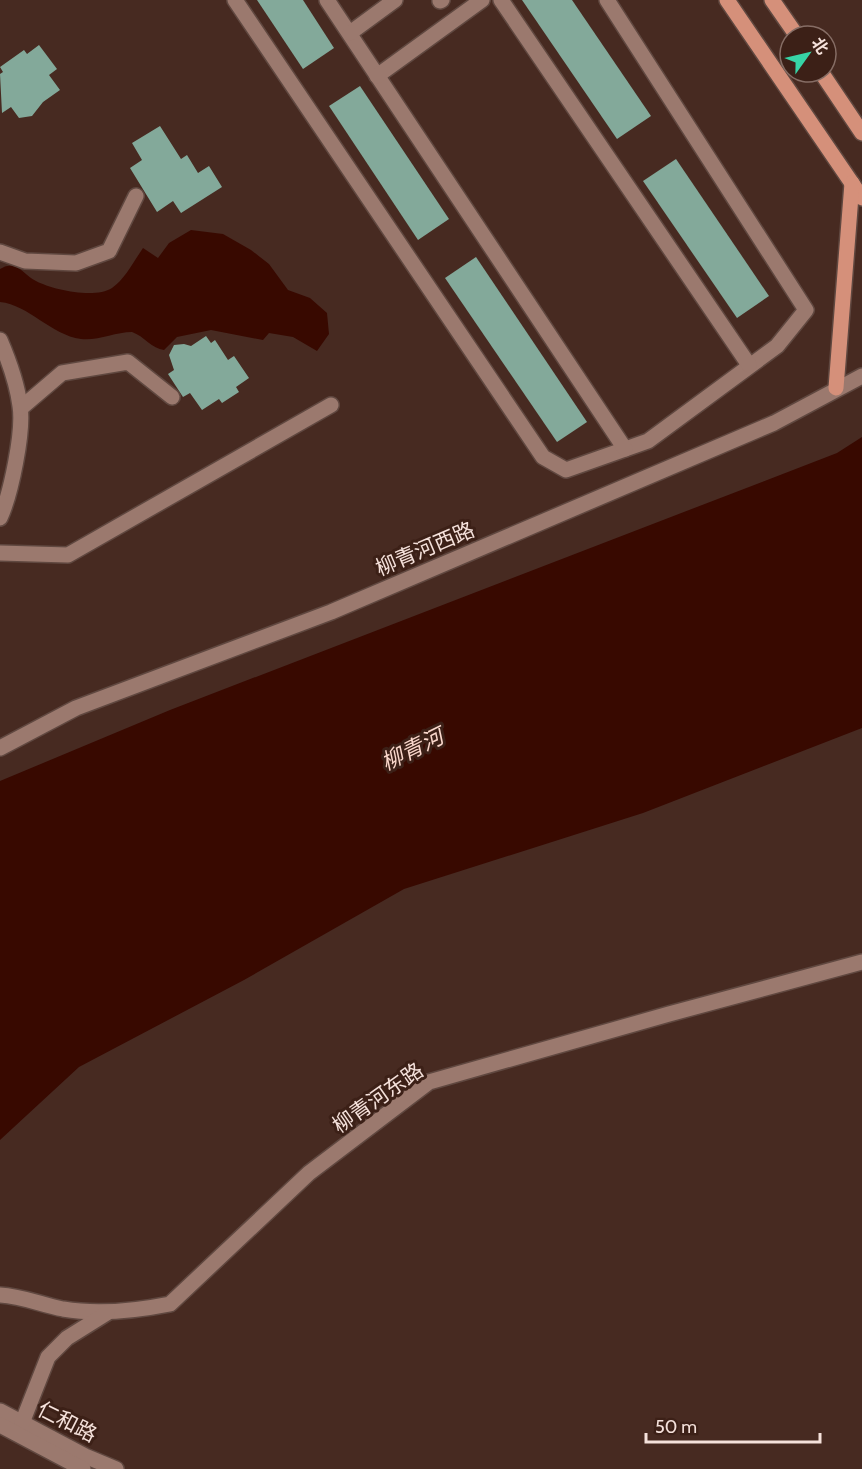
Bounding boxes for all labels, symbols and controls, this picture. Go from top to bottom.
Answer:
north arrow [778,24,838,84]
text: 北 [808,34,832,58]
street label: 柳青河西路 [372,517,478,581]
water label: 柳青河 [377,721,451,776]
street label: 柳青河东路 [328,1057,428,1138]
street label: 仁和路 [33,1396,101,1447]
scale bar [646,1406,820,1444]
text: 50 m [655,1416,697,1438]

